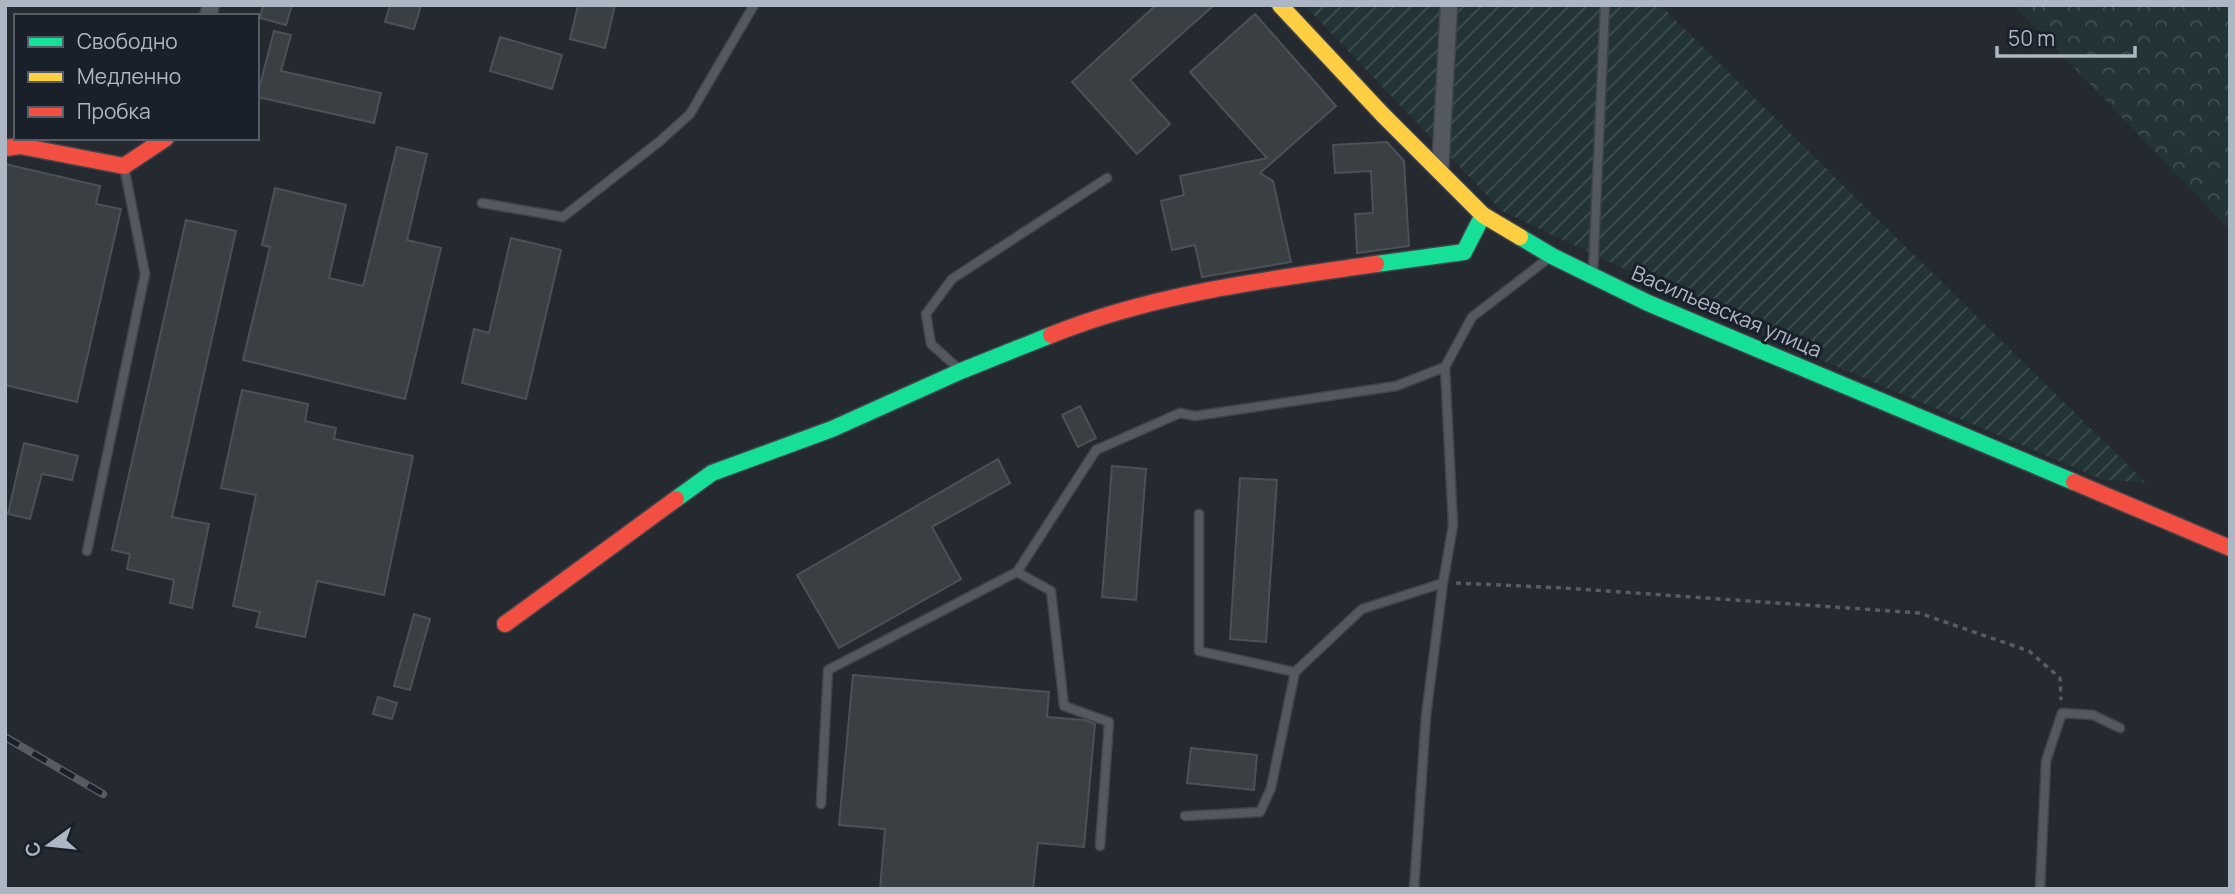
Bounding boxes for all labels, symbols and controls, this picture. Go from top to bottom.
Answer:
legend [14,14,259,140]
scale bar [1997,14,2135,58]
text: 50 m [2008,24,2055,52]
text: Свободно [77,27,178,55]
text: Медленно [77,62,181,90]
text: Пробка [77,97,151,125]
street label: Васильевская улица [1628,258,1826,364]
north arrow [14,810,84,880]
text: С [18,839,47,860]

